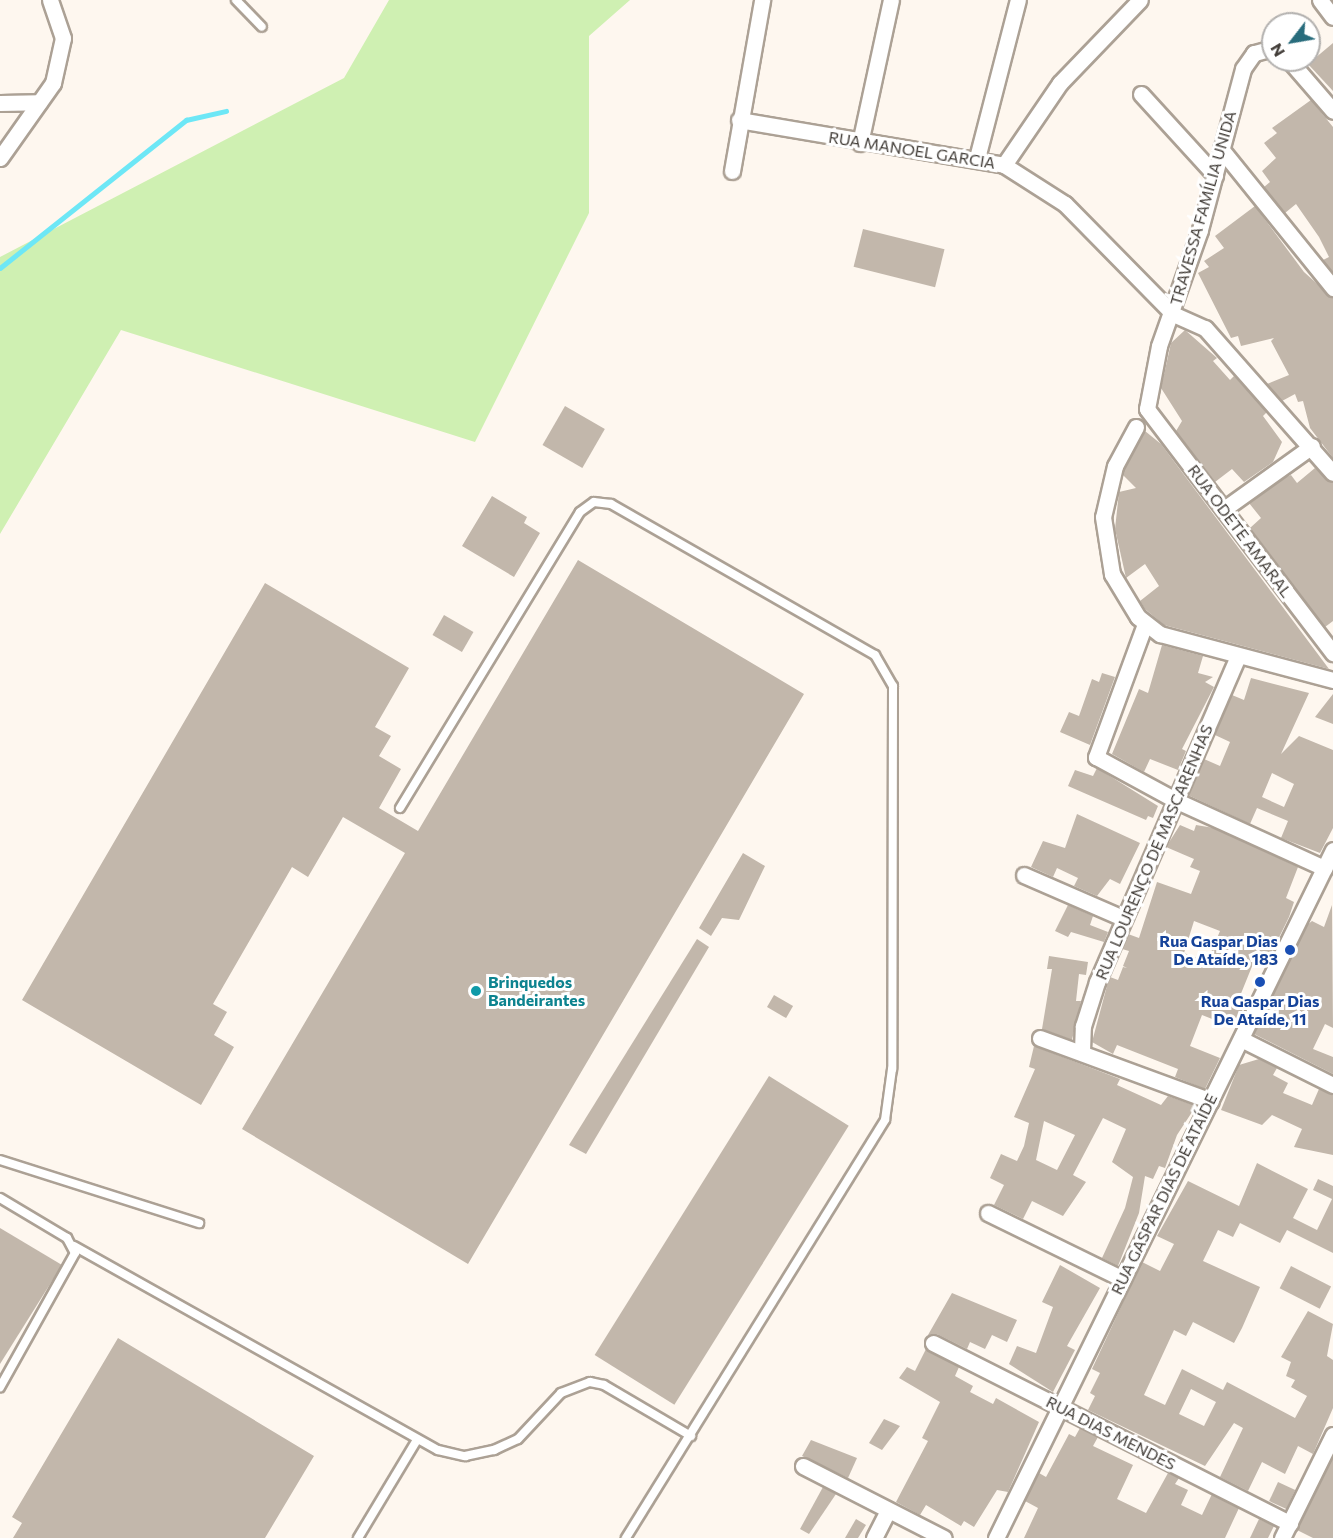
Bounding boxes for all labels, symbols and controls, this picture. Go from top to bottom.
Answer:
north arrow [1261,12,1321,72]
text: N [1266,40,1288,61]
street label: TRAVESSA FAMÍLIA UNIDA [1166,108,1240,308]
street label: RUA MANOEL GARCIA [827,127,997,173]
street label: RUA ODETE AMARAL [1184,461,1296,601]
street label: RUA LOURENÇO DE MASCARENHAS [1091,721,1217,983]
place label: Rua Gaspar Dias De Ataíde, 183 [1159,931,1278,969]
marker: Rua Gaspar Dias De Ataíde, 183 [1283,943,1297,957]
place label: Brinquedos Bandeirantes [488,972,585,1010]
marker: Rua Gaspar Dias De Ataíde, 11 [1253,975,1267,989]
marker: Brinquedos Bandeirantes [469,984,483,998]
place label: Rua Gaspar Dias De Ataíde, 11 [1201,991,1319,1029]
street label: RUA GASPAR DIAS DE ATAÍDE [1107,1090,1221,1298]
street label: RUA DIAS MENDES [1043,1392,1179,1474]

